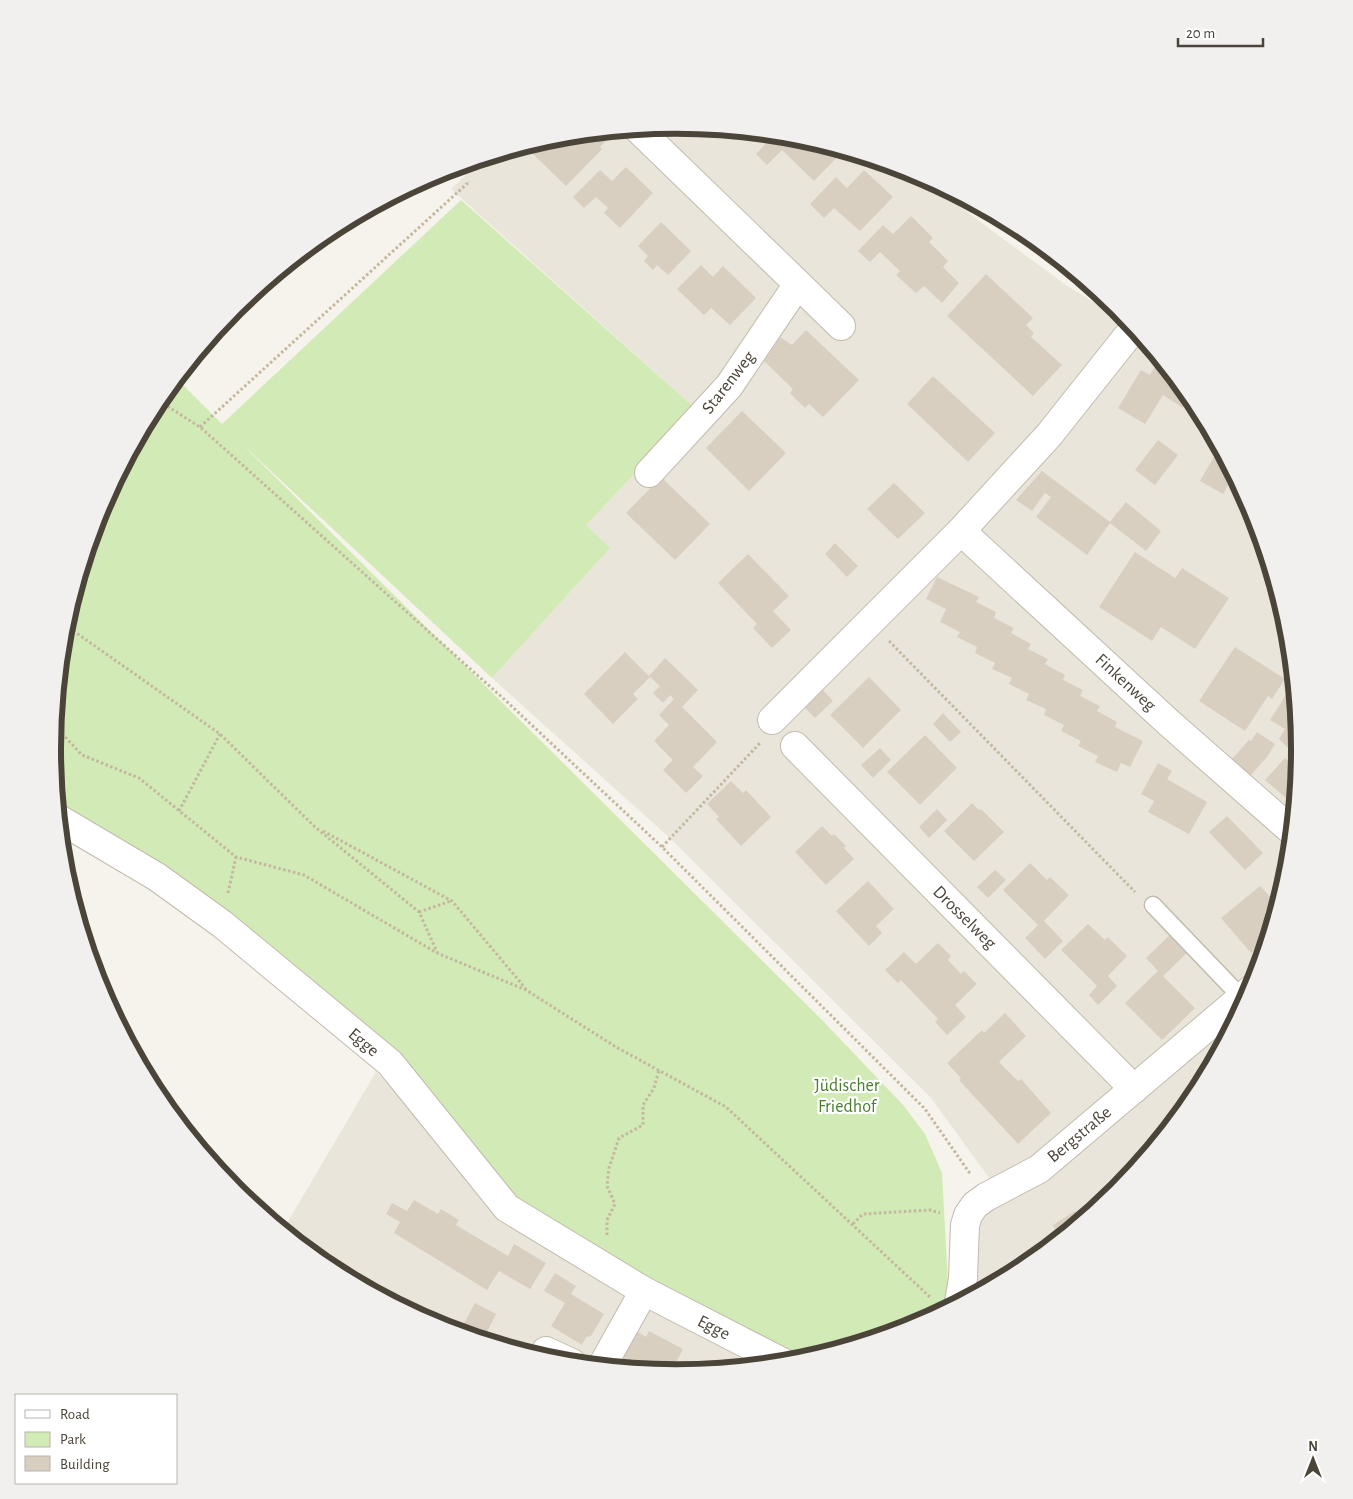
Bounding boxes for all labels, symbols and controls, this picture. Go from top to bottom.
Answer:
scale bar [1178,15,1263,47]
text: 20 m [1186,26,1215,41]
street label: Starenweg [699,348,759,417]
street label: Finkenweg [1092,650,1159,715]
street label: Drosselweg [929,883,999,953]
street label: Egge [345,1025,382,1061]
park label: Jüdischer Friedhof [814,1077,880,1116]
street label: Bergstraße [1044,1103,1115,1166]
street label: Egge [694,1312,733,1344]
legend [15,1394,178,1484]
text: Road [60,1407,90,1422]
text: Park [60,1432,86,1447]
north arrow [1288,1434,1338,1484]
text: N [1308,1440,1318,1454]
text: Building [60,1457,110,1472]

